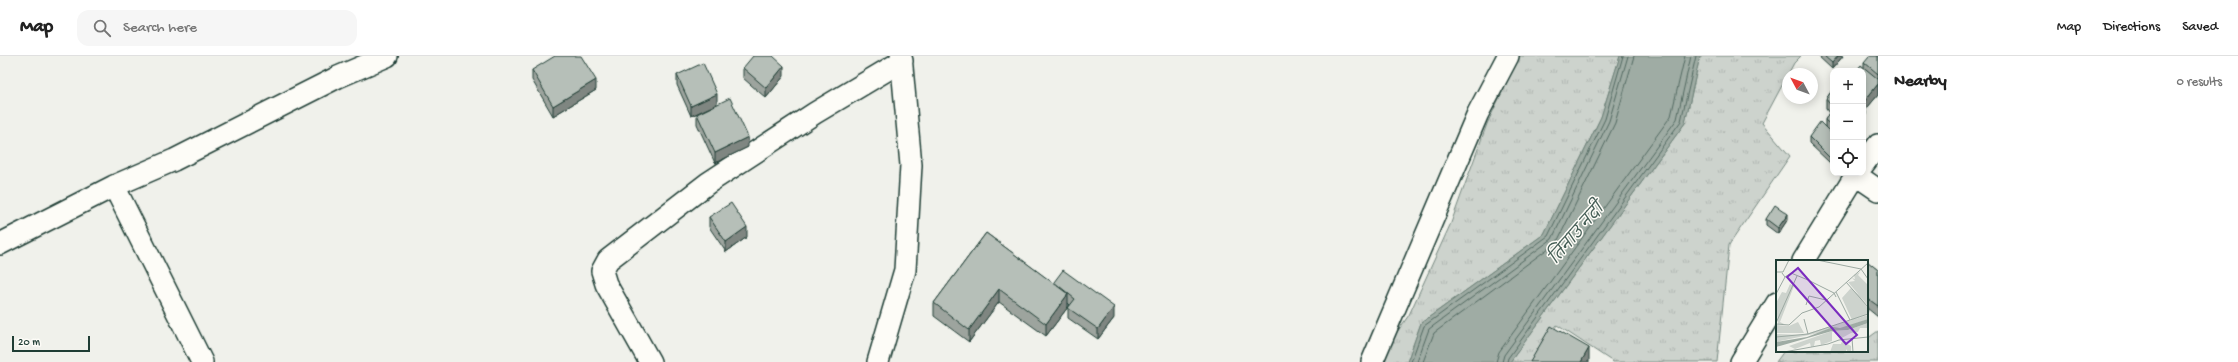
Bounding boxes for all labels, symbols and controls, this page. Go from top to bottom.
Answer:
search box [77,10,357,46]
text: Map [20,16,53,39]
icon: search [91,17,113,39]
text: Search here [123,19,197,37]
text: Map [2057,19,2081,36]
text: Directions [2103,19,2160,36]
text: Saved [2182,19,2218,36]
north arrow [1782,68,1818,104]
map controls [1830,68,1866,176]
button: + [1830,68,1866,104]
text: Nearby [1894,72,1947,92]
text: 0 results [2176,75,2222,90]
button: − [1830,104,1866,140]
button: locate [1830,140,1866,176]
water label: तिनाउ नदी [1542,193,1612,269]
inset map [1776,260,1868,352]
scale bar [12,334,90,353]
text: 20 m [18,337,40,349]

